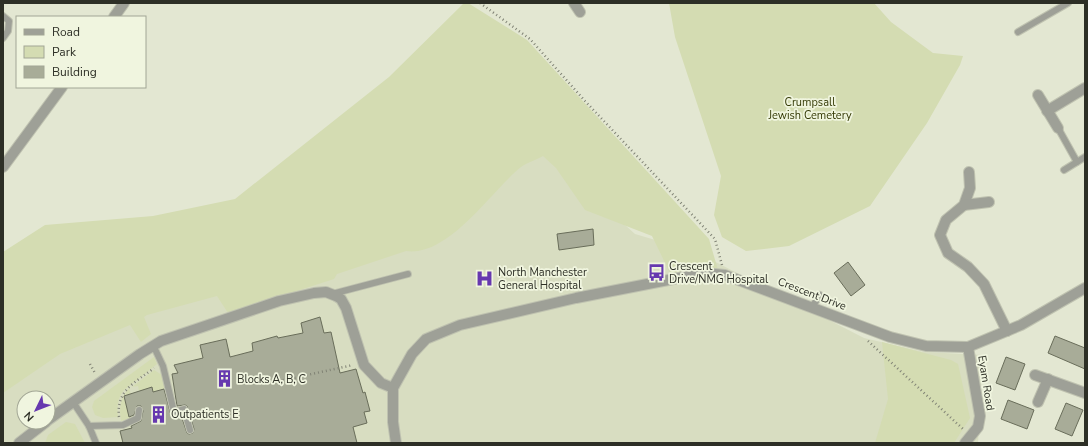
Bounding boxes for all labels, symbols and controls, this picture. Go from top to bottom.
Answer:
legend [16,16,146,88]
text: Road [52,24,80,40]
text: Park [52,44,77,60]
text: Building [52,64,97,80]
park label: Crumpsall Jewish Cemetery [767,95,852,123]
place label: Crescent Drive/NMG Hospital [669,259,769,287]
bus stop icon: Crescent Drive/NMG Hospital [646,262,666,282]
place label: North Manchester General Hospital [498,265,587,293]
hospital icon: North Manchester General Hospital [475,268,495,288]
street label: Crescent Drive [776,274,849,314]
street label: Eyam Road [974,354,998,412]
building icon: Blocks A, B, C [214,369,234,389]
place label: Blocks A, B, C [237,372,306,387]
north arrow [16,390,56,430]
building icon: Outpatients E [148,404,168,424]
place label: Outpatients E [171,407,239,422]
text: N [21,408,37,425]

